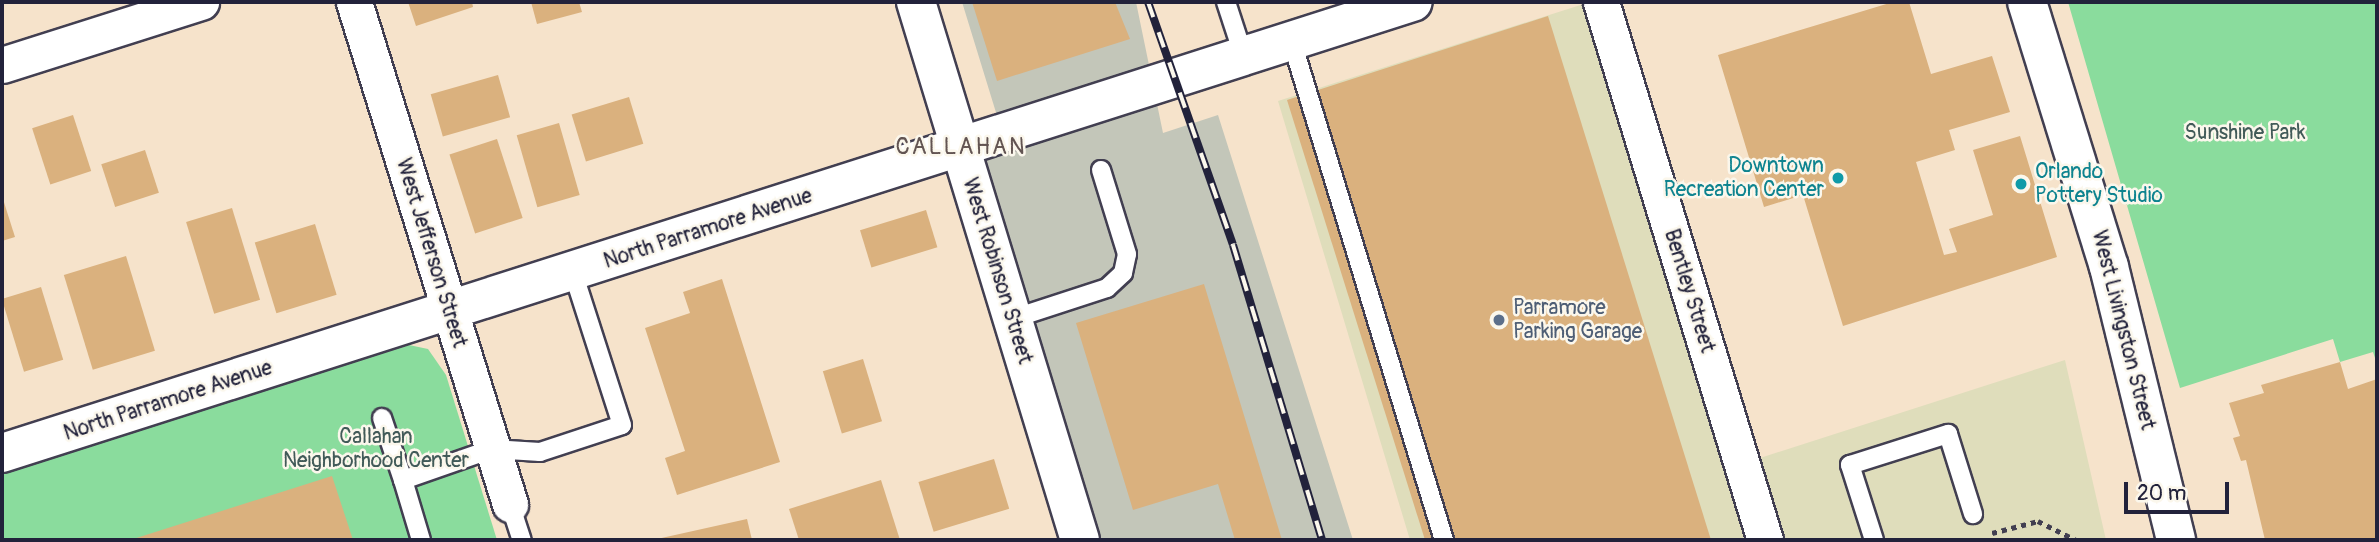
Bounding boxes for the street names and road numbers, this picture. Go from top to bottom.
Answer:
street label: West Jefferson Street [390,155,472,351]
street label: West Robinson Street [957,175,1037,367]
street label: North Parramore Avenue [601,183,815,275]
street label: Bentley Street [1658,226,1720,356]
street label: West Livingston Street [2086,228,2160,432]
street label: North Parramore Avenue [61,355,275,447]

